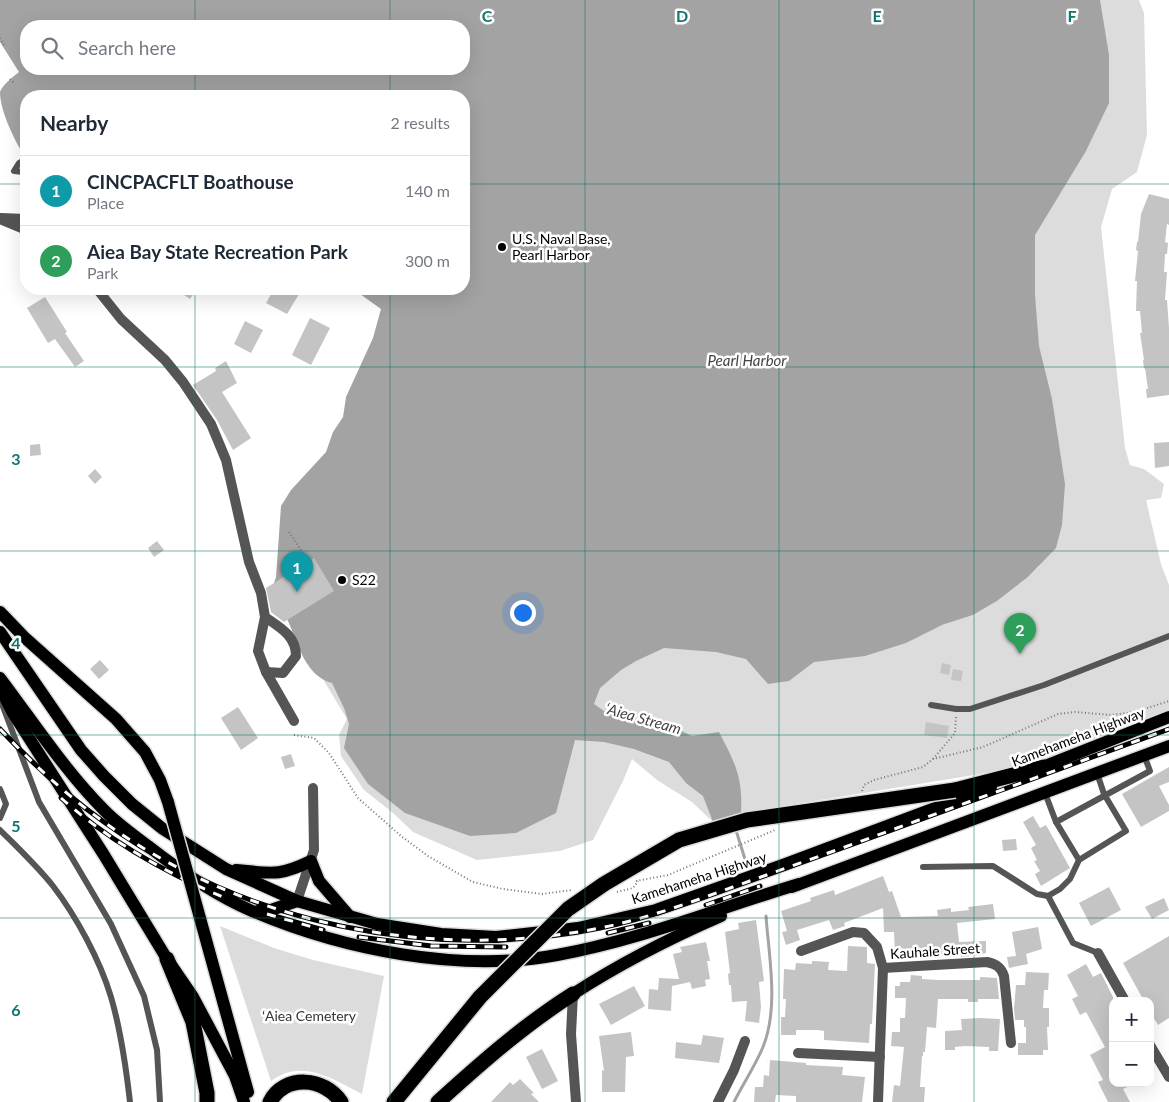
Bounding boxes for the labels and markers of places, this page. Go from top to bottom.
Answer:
place label: U.S. Naval Base, Pearl Harbor [512,230,611,263]
marker: U.S. Naval Base, Pearl Harbor [496,241,508,253]
pin: 1 [281,551,313,592]
place label: S22 [352,571,376,588]
marker: S22 [336,574,348,586]
pin: 2 [1004,613,1036,654]

